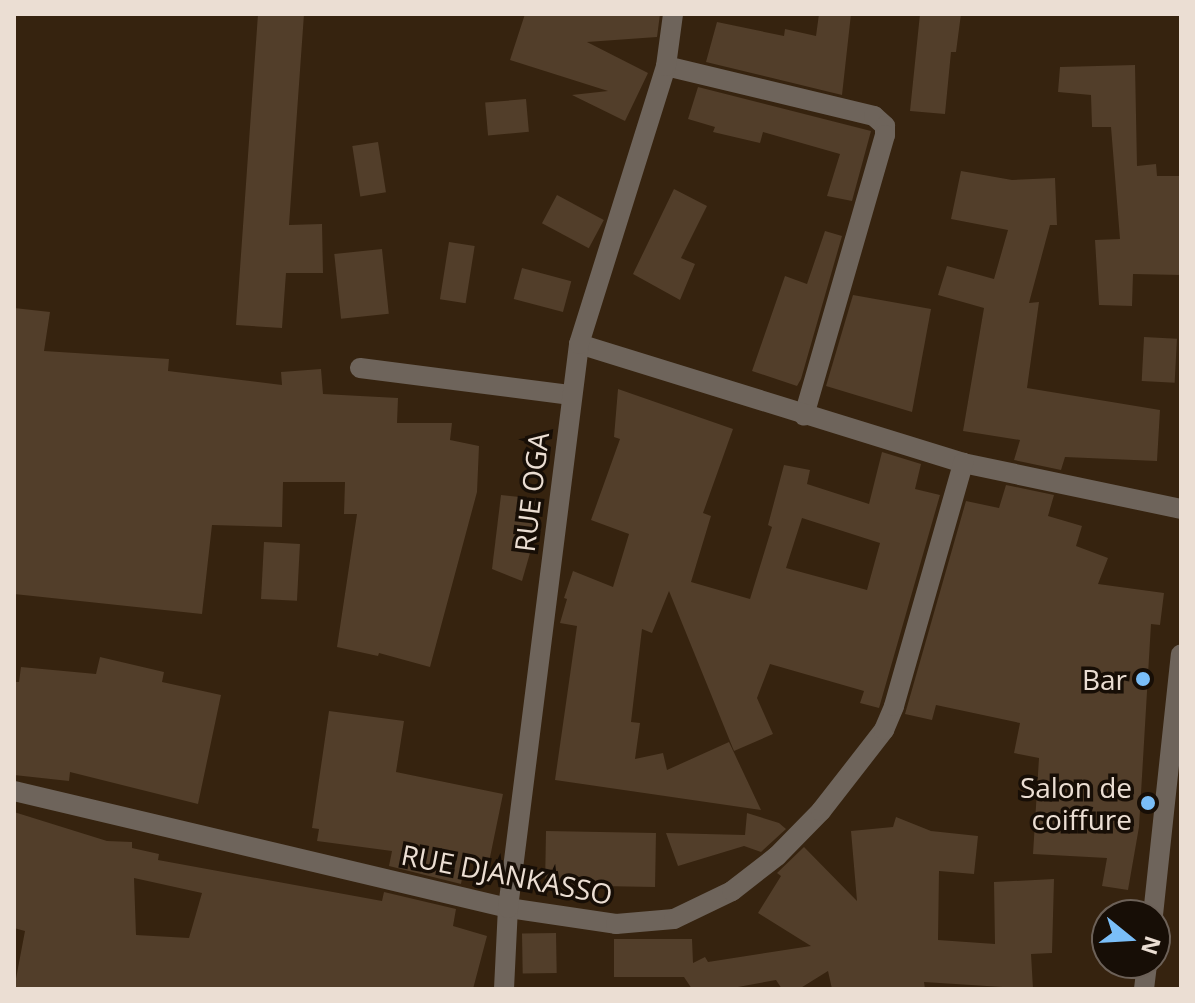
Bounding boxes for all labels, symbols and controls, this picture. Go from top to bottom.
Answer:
street label: RUE OGA [507,430,555,554]
place label: Bar [1082,662,1127,696]
marker: Bar [1134,670,1152,688]
place label: Salon de coiffure [1020,770,1132,836]
marker: Salon de coiffure [1139,794,1157,812]
street label: RUE DJANKASSO [399,837,615,911]
north arrow [1091,899,1171,979]
text: N [1135,933,1169,959]

